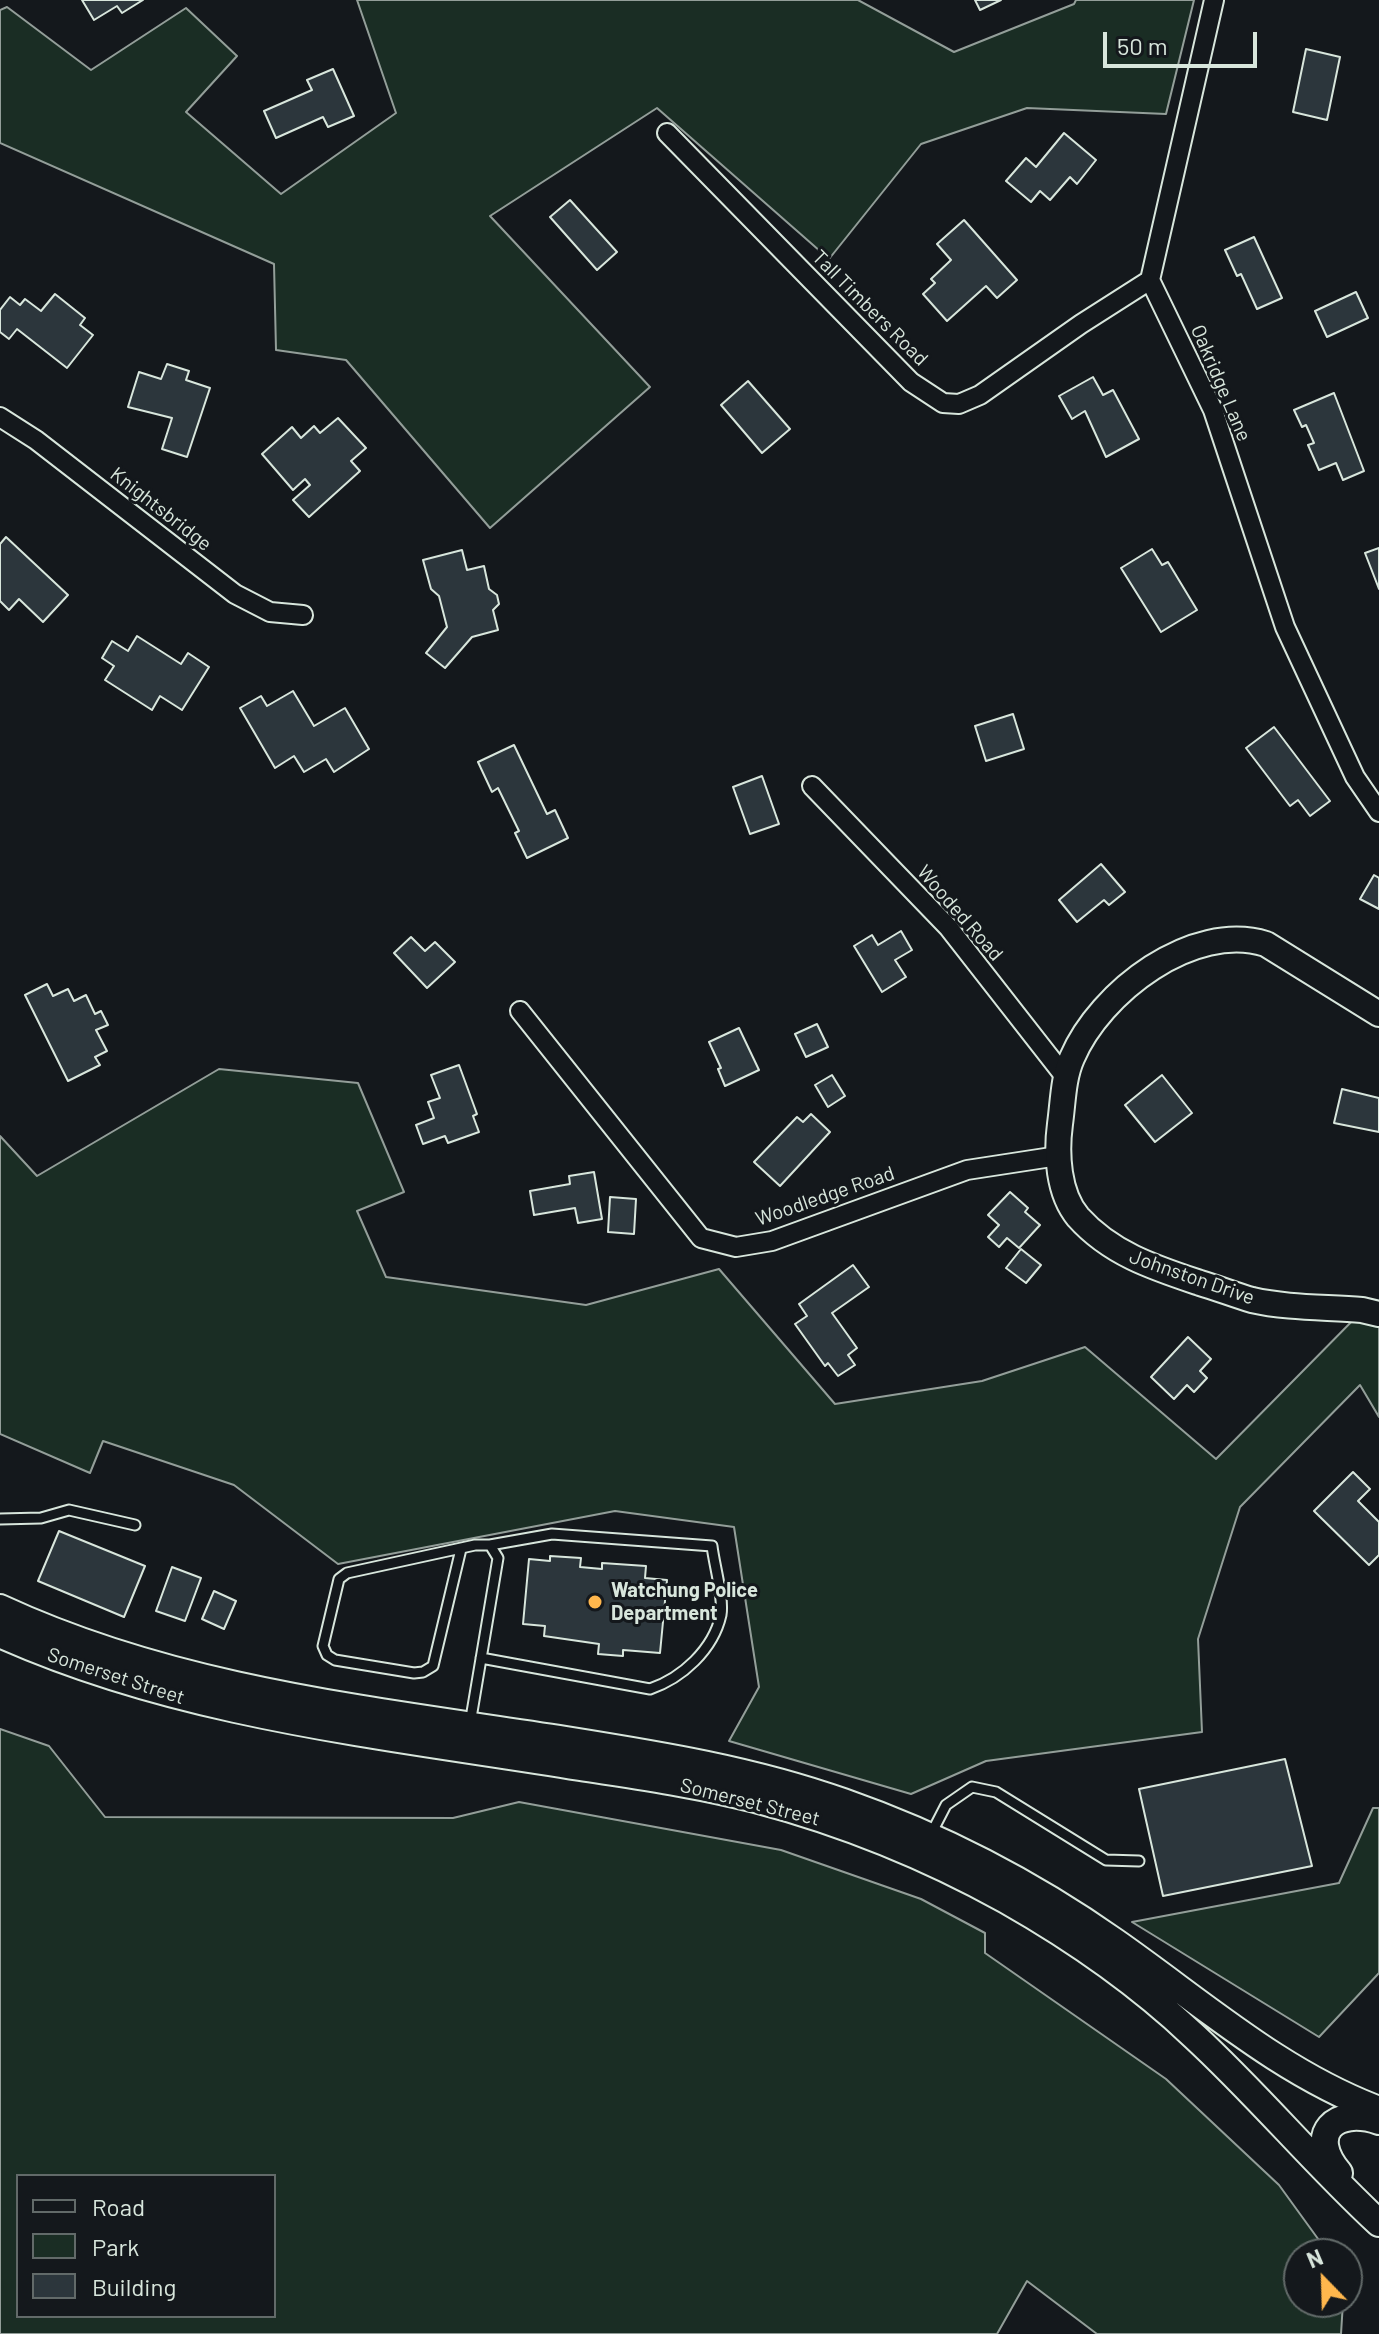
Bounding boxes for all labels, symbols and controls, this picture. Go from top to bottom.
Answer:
scale bar [1107,16,1261,66]
text: 50 m [1117,31,1168,60]
street label: Tall Timbers Road [807,245,933,371]
street label: Oakridge Lane [1186,321,1256,445]
street label: Knightsbridge [106,462,216,556]
street label: Wooded Road [912,860,1008,966]
street label: Woodledge Road [753,1161,897,1231]
street label: Johnston Drive [1126,1244,1258,1310]
place label: Watchung Police Department [611,1578,758,1625]
marker: Watchung Police Department [586,1593,604,1611]
street label: Somerset Street [44,1643,188,1709]
street label: Somerset Street [678,1773,822,1831]
legend [16,2174,276,2318]
text: Road [92,2192,145,2221]
text: Park [92,2232,139,2261]
north arrow [1283,2238,1363,2318]
text: N [1303,2243,1326,2273]
text: Building [92,2272,176,2301]

